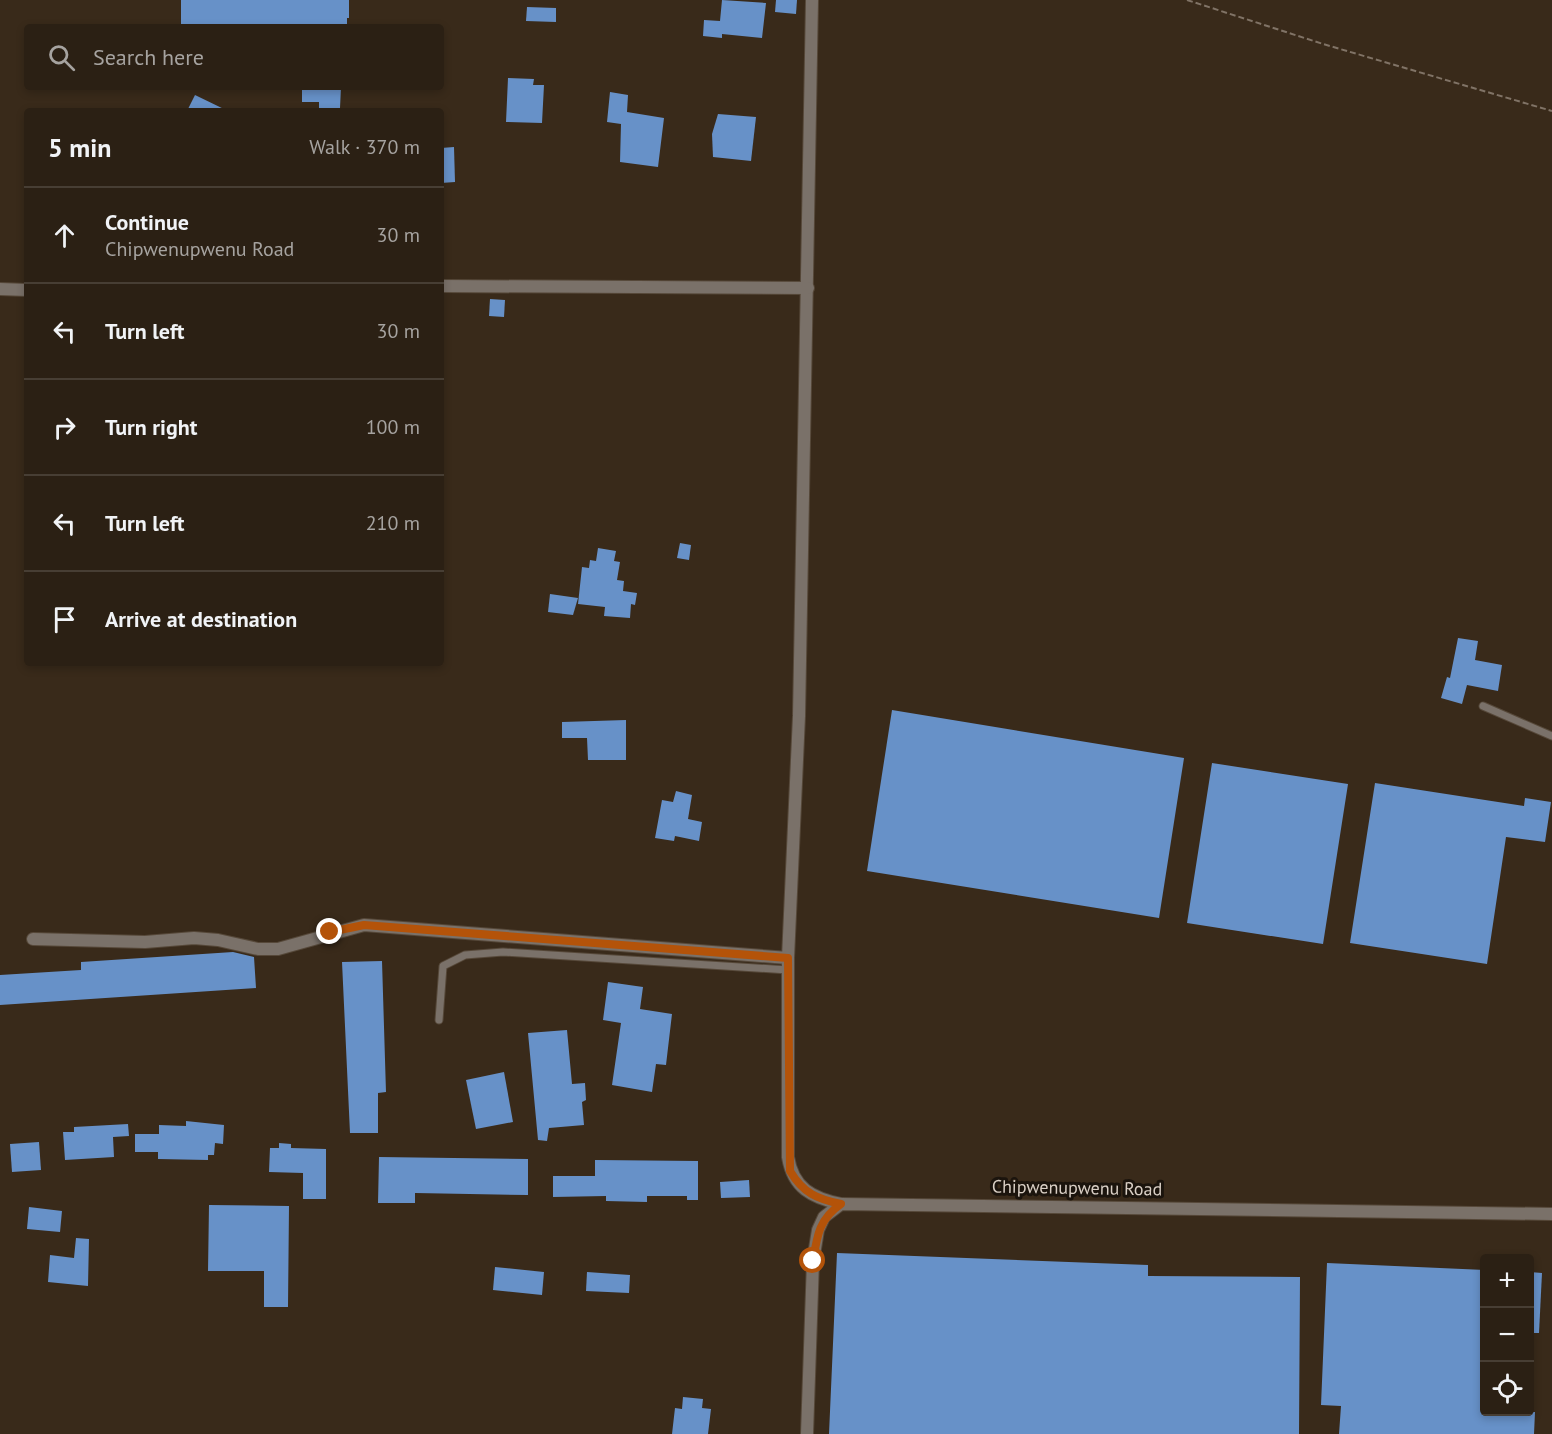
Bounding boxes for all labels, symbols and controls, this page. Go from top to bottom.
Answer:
search box [24,24,444,90]
icon: search [45,41,78,74]
text: Search here [93,43,204,71]
text: 5 min [48,131,111,164]
text: Walk · 370 m [309,134,420,160]
text: Continue [105,208,189,236]
icon: ahead [48,219,81,252]
text: 30 m [377,222,420,248]
text: Chipwenupwenu Road [105,236,294,262]
icon: left [48,315,81,348]
text: Turn left [105,317,185,345]
text: 30 m [377,318,420,344]
icon: right [48,411,81,444]
text: Turn right [105,413,197,441]
text: 100 m [366,414,420,440]
icon: left [48,507,81,540]
text: Turn left [105,509,185,537]
text: 210 m [366,510,420,536]
icon: arrive [48,603,81,636]
text: Arrive at destination [105,605,297,633]
route end [316,918,342,944]
street label: Chipwenupwenu Road [992,1175,1162,1200]
route start [799,1247,825,1273]
map controls [1480,1254,1534,1416]
button: + [1480,1254,1534,1308]
button: − [1480,1308,1534,1362]
button: locate [1480,1362,1534,1416]

